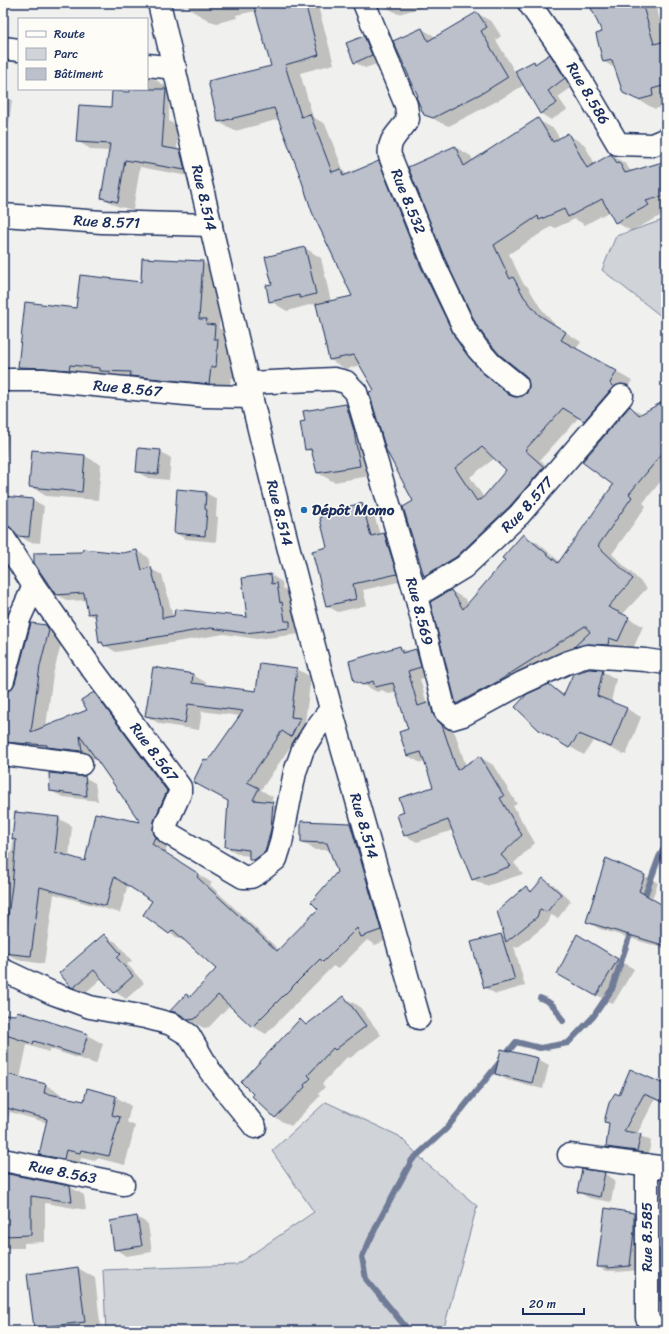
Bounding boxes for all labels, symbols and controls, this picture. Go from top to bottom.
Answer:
legend [18,18,148,90]
text: Route [54,23,85,45]
text: Parc [54,43,78,65]
street label: Rue 8.586 [559,57,617,130]
text: Bâtiment [54,63,103,85]
street label: Rue 8.514 [184,162,224,234]
street label: Rue 8.532 [383,165,433,238]
street label: Rue 8.571 [73,207,140,236]
street label: Rue 8.567 [92,372,164,405]
street label: Rue 8.577 [495,469,561,539]
street label: Rue 8.514 [259,477,300,549]
place label: Dépôt Momo [312,497,395,523]
marker: Dépôt Momo [299,505,309,515]
street label: Rue 8.569 [398,574,441,648]
street label: Rue 8.567 [123,717,186,789]
street label: Rue 8.514 [342,790,386,862]
street label: Rue 8.563 [27,1153,99,1191]
street label: Rue 8.585 [634,1202,660,1272]
scale bar [523,1290,584,1316]
text: 20 m [529,1293,556,1315]

